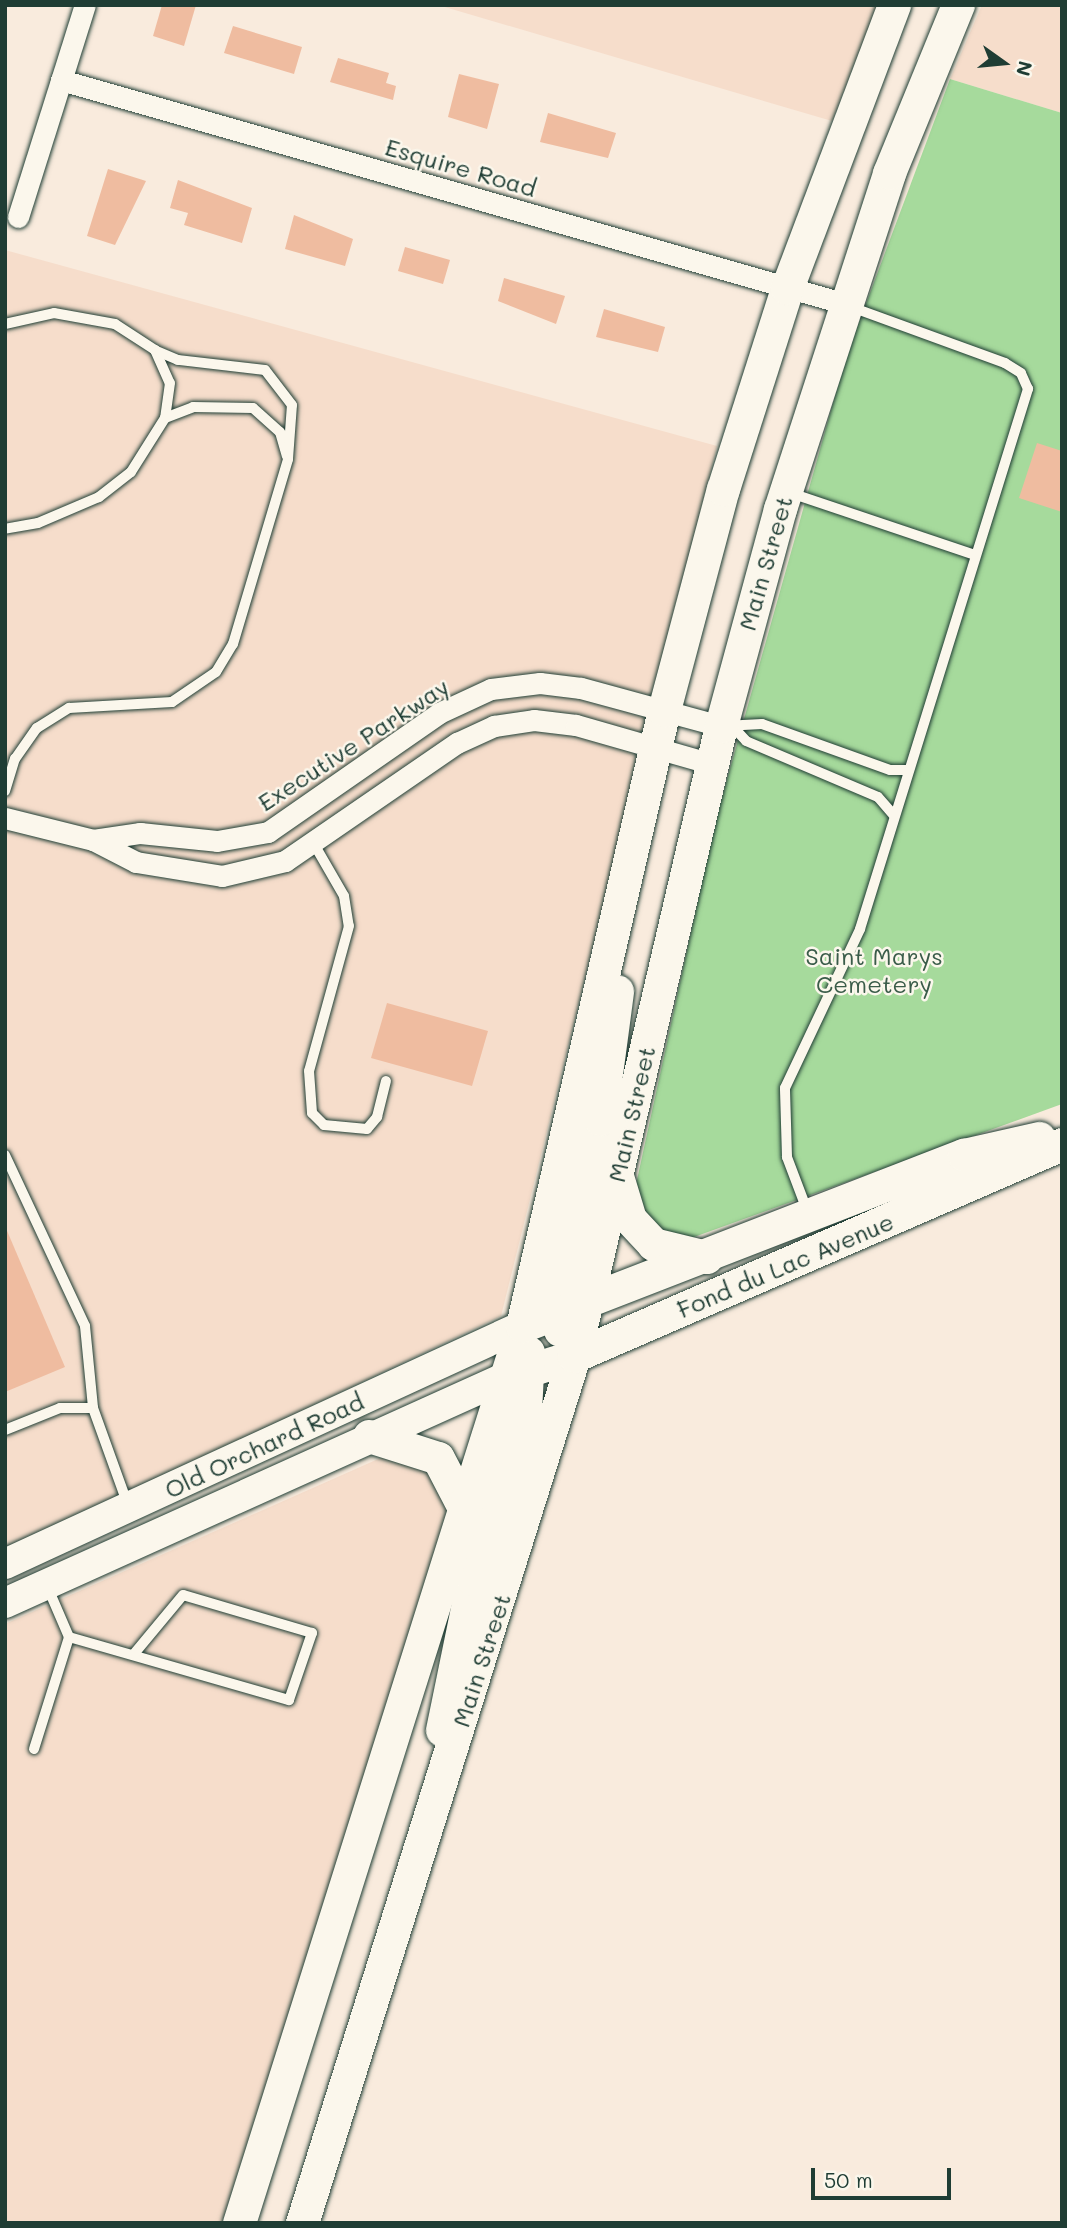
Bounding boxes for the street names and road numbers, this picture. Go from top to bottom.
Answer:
street label: Esquire Road [382,132,540,202]
street label: Main Street [732,492,798,634]
street label: Executive Parkway [252,672,454,816]
street label: Main Street [601,1043,661,1185]
street label: Fond du Lac Avenue [672,1206,898,1324]
street label: Old Orchard Road [160,1386,368,1504]
street label: Main Street [446,1590,516,1730]

